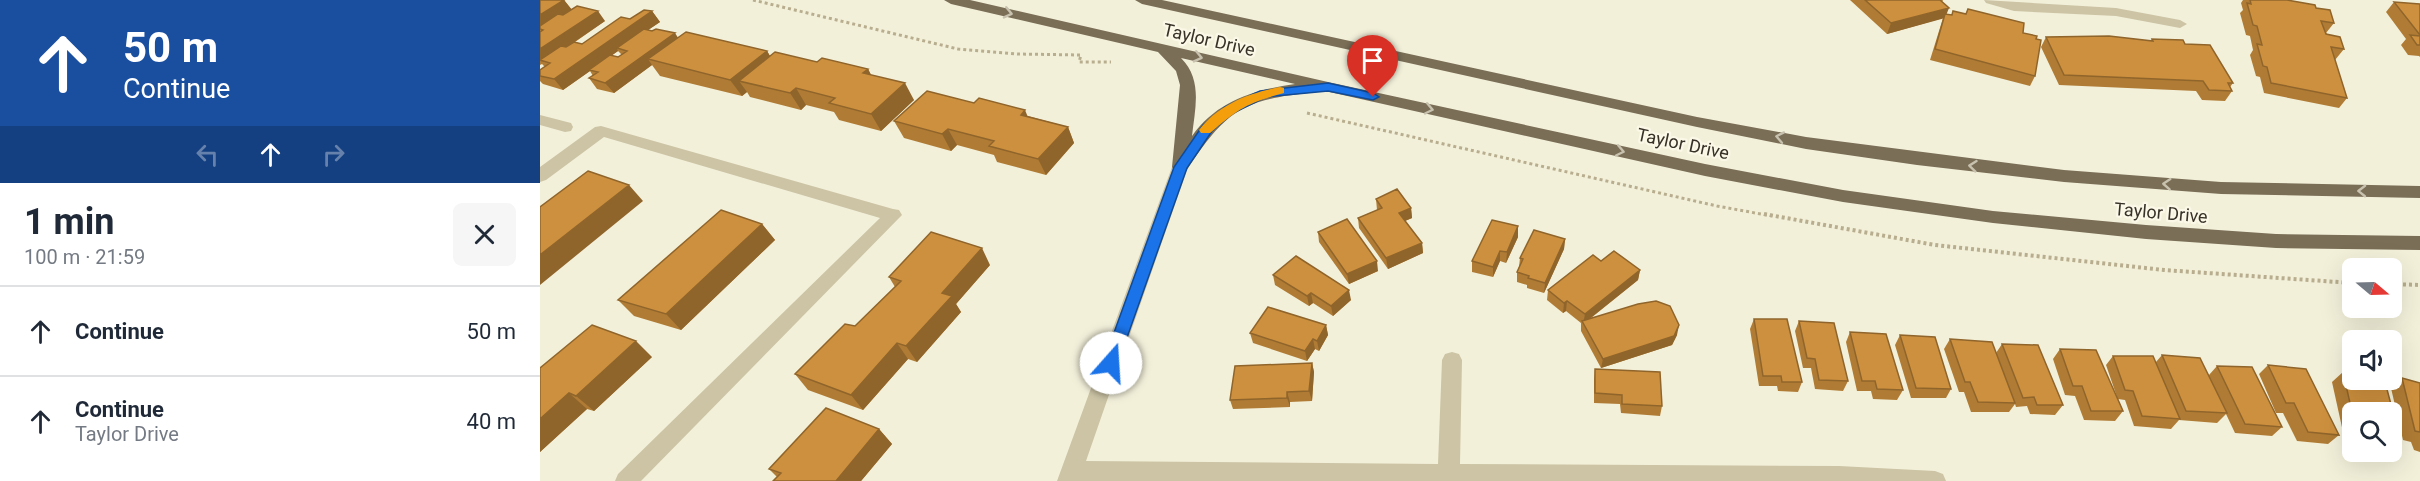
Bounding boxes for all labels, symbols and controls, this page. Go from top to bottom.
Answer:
one-way arrow [1003,6,1013,19]
street label: Taylor Drive [1161,19,1257,60]
text: 50 m [123,23,218,72]
icon: ahead [24,24,102,102]
pin [1347,35,1398,97]
icon: arrive [1356,44,1389,77]
one-way arrow [1193,50,1203,63]
text: Continue [123,73,230,105]
one-way arrow [1424,102,1434,115]
street label: Taylor Drive [1635,124,1731,164]
one-way arrow [1775,132,1784,144]
icon: left [191,138,224,171]
icon: ahead [254,138,287,171]
icon: right [317,138,350,171]
one-way arrow [1614,144,1624,157]
one-way arrow [1968,160,1977,173]
one-way arrow [2162,178,2171,191]
one-way arrow [2357,185,2366,197]
street label: Taylor Drive [2114,198,2209,227]
text: 1 min [24,201,115,243]
button: close [453,203,516,266]
text: 100 m · 21:59 [24,245,145,269]
north arrow [2342,258,2402,318]
map controls [2342,258,2402,462]
icon: ahead [24,315,57,348]
text: Continue [75,319,164,344]
text: 50 m [467,319,516,344]
button: sound [2342,330,2402,390]
position arrow [1079,331,1143,395]
text: Continue [75,397,164,422]
button: search [2342,402,2402,462]
icon: ahead [24,405,57,438]
text: 40 m [467,409,516,434]
text: Taylor Drive [75,422,179,446]

